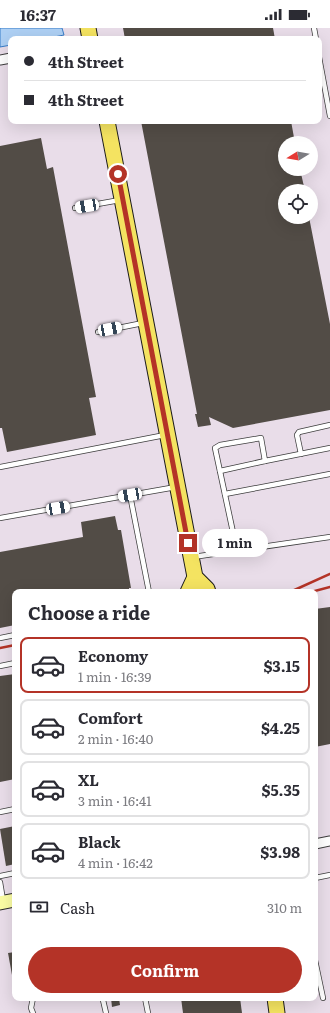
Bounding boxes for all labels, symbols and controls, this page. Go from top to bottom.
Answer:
text: 16:37 [20,3,56,26]
text: 4th Street [48,50,124,73]
text: 4th Street [48,88,124,111]
north arrow [278,136,318,176]
map controls [278,136,318,224]
route start [109,165,127,183]
button: locate [278,184,318,224]
car [74,198,100,214]
car [97,321,123,337]
car [117,487,143,503]
car [45,500,71,516]
callout: 1 min [202,529,268,557]
text: 1 min [218,533,252,552]
route end [179,534,197,552]
text: Choose a ride [28,599,150,626]
text: Economy [78,644,148,667]
icon: car [30,647,66,683]
text: $3.15 [263,654,300,677]
text: 1 min · 16:39 [78,667,151,686]
text: Comfort [78,706,143,729]
icon: car [30,709,66,745]
text: $4.25 [261,716,300,739]
text: 2 min · 16:40 [78,729,153,748]
text: XL [78,768,99,791]
icon: car [30,771,66,807]
text: $5.35 [262,778,300,801]
text: 3 min · 16:41 [78,791,152,810]
text: Black [78,830,121,853]
icon: car [30,833,66,869]
text: $3.98 [260,840,300,863]
text: 4 min · 16:42 [78,853,153,872]
icon: cash [28,896,50,918]
text: Cash [60,896,95,919]
text: 310 m [267,898,302,917]
button: Confirm [28,947,302,993]

